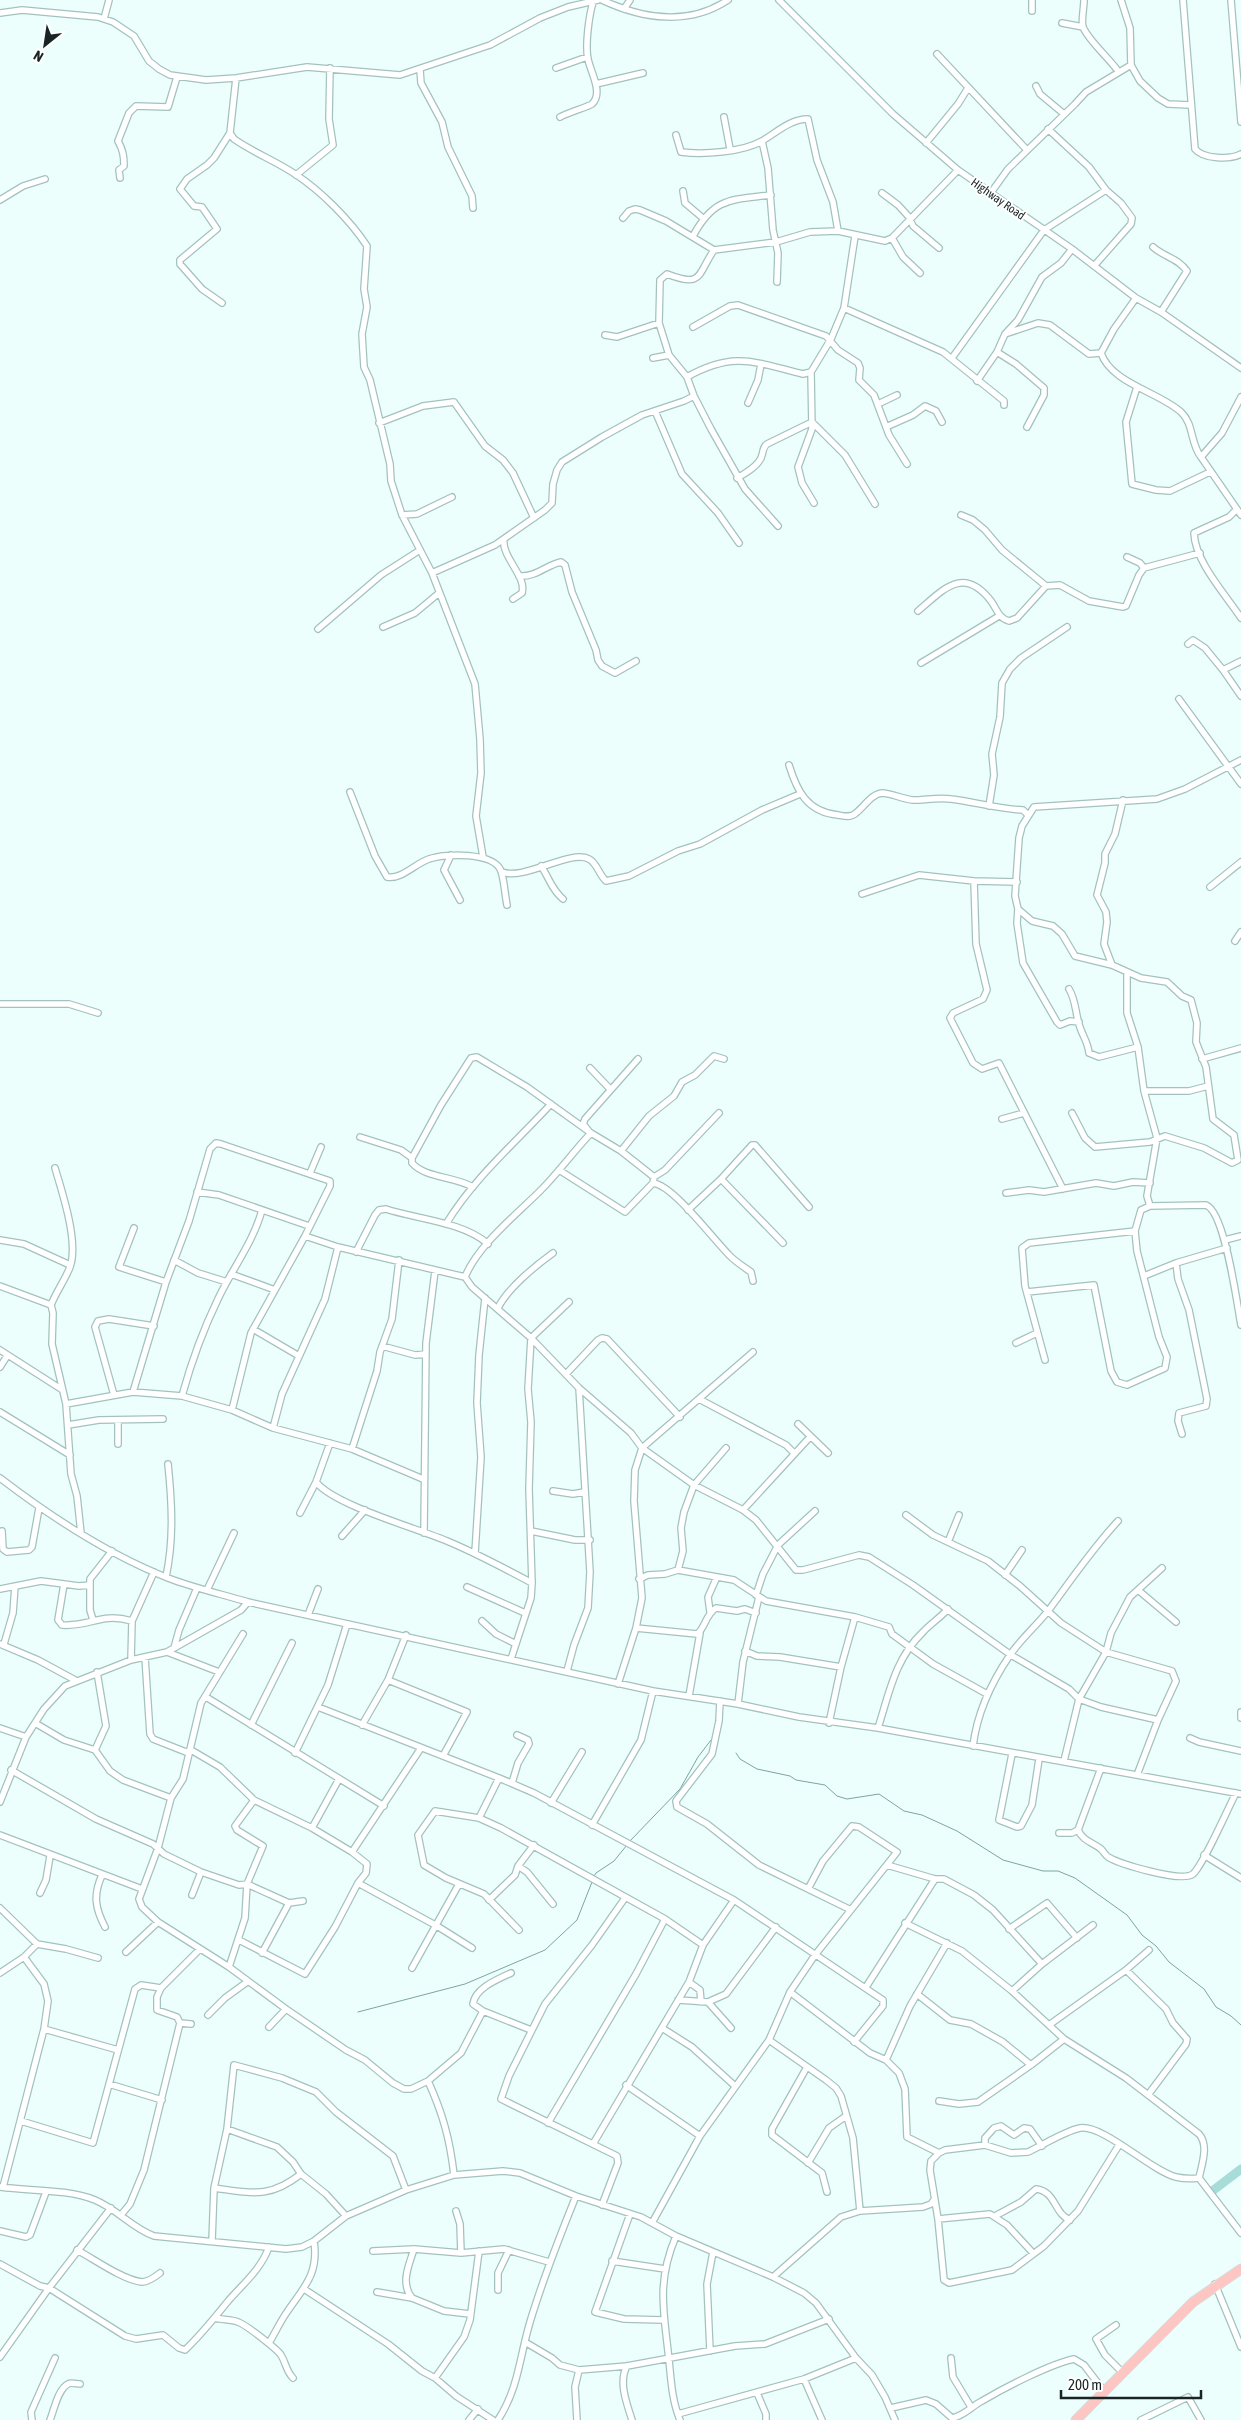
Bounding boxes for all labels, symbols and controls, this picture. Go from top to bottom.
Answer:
north arrow [20,20,70,70]
text: N [31,47,46,65]
street label: Highway Road [968,175,1028,223]
scale bar [1061,2368,1201,2400]
text: 200 m [1068,2376,1102,2393]

